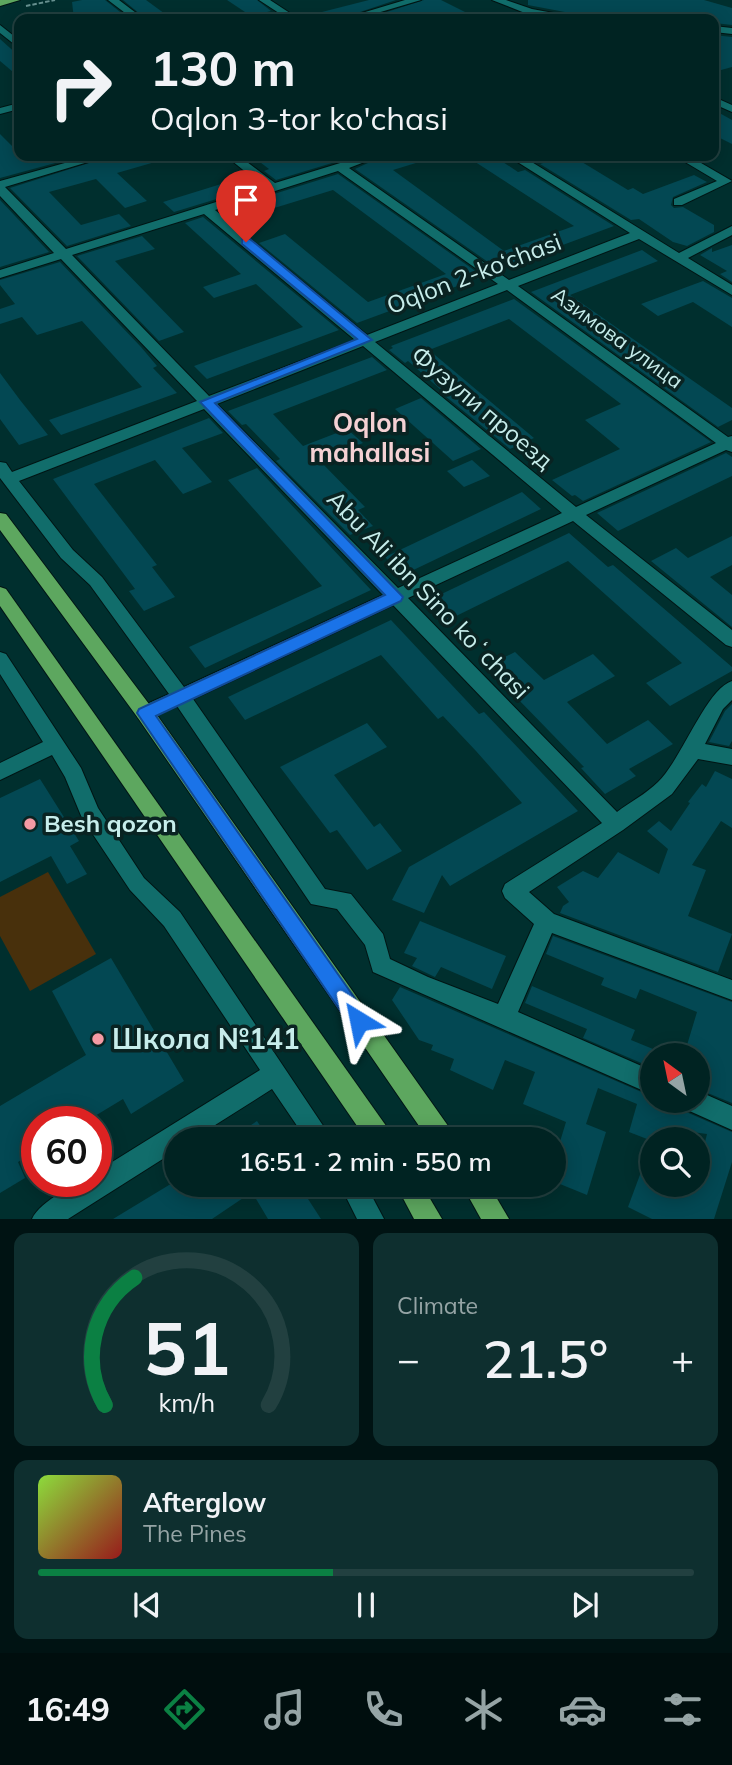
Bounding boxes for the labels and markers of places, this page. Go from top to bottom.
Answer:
pin [216,170,276,242]
place label: Besh qozon [44,808,177,838]
marker: Besh qozon [22,816,38,832]
place label: Школа №141 [112,1021,300,1056]
marker: Школа №141 [90,1031,106,1047]

